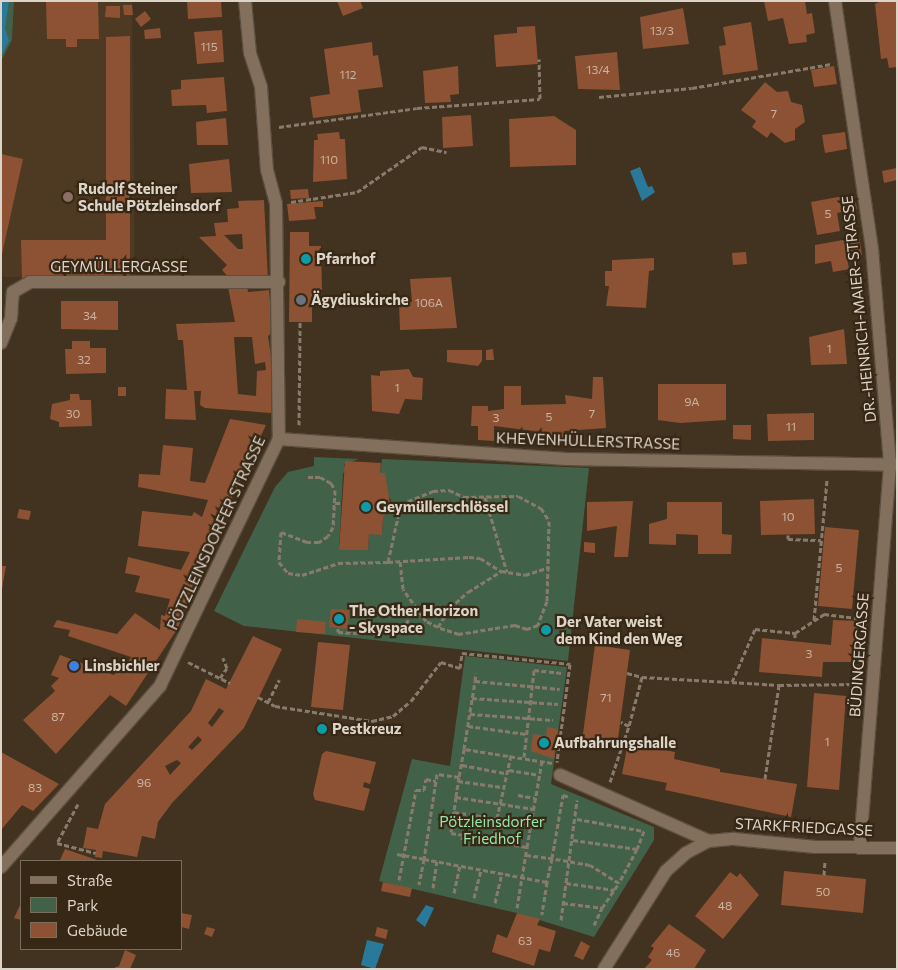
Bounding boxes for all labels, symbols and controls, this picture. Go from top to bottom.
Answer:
house number: 13/3 [650,24,674,38]
house number: 115 [200,40,218,54]
house number: 13/4 [586,63,610,77]
house number: 112 [340,68,356,82]
house number: 7 [771,107,777,121]
house number: 110 [320,153,338,167]
place label: Rudolf Steiner Schule Pötzleinsdorf [78,179,221,214]
marker: Rudolf Steiner Schule Pötzleinsdorf [62,191,74,203]
street label: DR.-HEINRICH-MAIER-STRASSE [838,195,880,423]
house number: 5 [825,207,831,221]
place label: Pfarrhof [316,250,376,268]
marker: Pfarrhof [300,253,312,265]
street label: GEYMÜLLERGASSE [50,258,188,276]
place label: Ägydiuskirche [311,291,409,309]
marker: Ägydiuskirche [295,294,307,306]
house number: 106A [415,296,443,310]
house number: 34 [83,309,97,323]
house number: 1 [826,342,832,356]
house number: 32 [77,353,91,367]
house number: 1 [394,381,400,395]
house number: 9A [684,395,700,409]
house number: 30 [66,407,80,421]
house number: 7 [589,407,595,421]
house number: 5 [546,410,552,424]
house number: 3 [493,411,499,425]
house number: 11 [786,420,796,434]
street label: KHEVENHÜLLERSTRASSE [496,429,680,453]
street label: PÖTZLEINSDORFER STRASSE [163,433,269,633]
place label: Geymüllerschlössel [376,498,508,516]
marker: Geymüllerschlössel [360,501,372,513]
house number: 10 [782,510,794,524]
house number: 5 [836,561,842,575]
street label: BÜDINGERGASSE [846,592,872,718]
place label: The Other Horizon - Skyspace [349,601,478,636]
place label: Der Vater weist dem Kind den Weg [556,612,683,647]
marker: The Other Horizon - Skyspace [333,613,345,625]
marker: Der Vater weist dem Kind den Weg [540,624,552,636]
house number: 3 [806,647,812,661]
place label: Linsbichler [84,657,160,675]
marker: Linsbichler [68,660,80,672]
house number: 71 [600,691,612,705]
house number: 87 [51,710,65,724]
place label: Pestkreuz [332,720,401,738]
marker: Pestkreuz [316,723,328,735]
place label: Aufbahrungshalle [554,734,676,752]
house number: 1 [824,735,830,749]
marker: Aufbahrungshalle [538,737,550,749]
house number: 96 [137,776,151,790]
house number: 83 [28,781,42,795]
park label: Pötzleinsdorfer Friedhof [439,812,545,847]
street label: STARKFRIEDGASSE [735,814,873,840]
legend [20,860,182,950]
text: Straße [67,871,113,889]
house number: 50 [816,885,830,899]
text: Park [67,896,98,914]
house number: 48 [718,899,732,913]
text: Gebäude [67,921,128,939]
house number: 63 [518,934,532,948]
house number: 46 [666,946,680,960]

